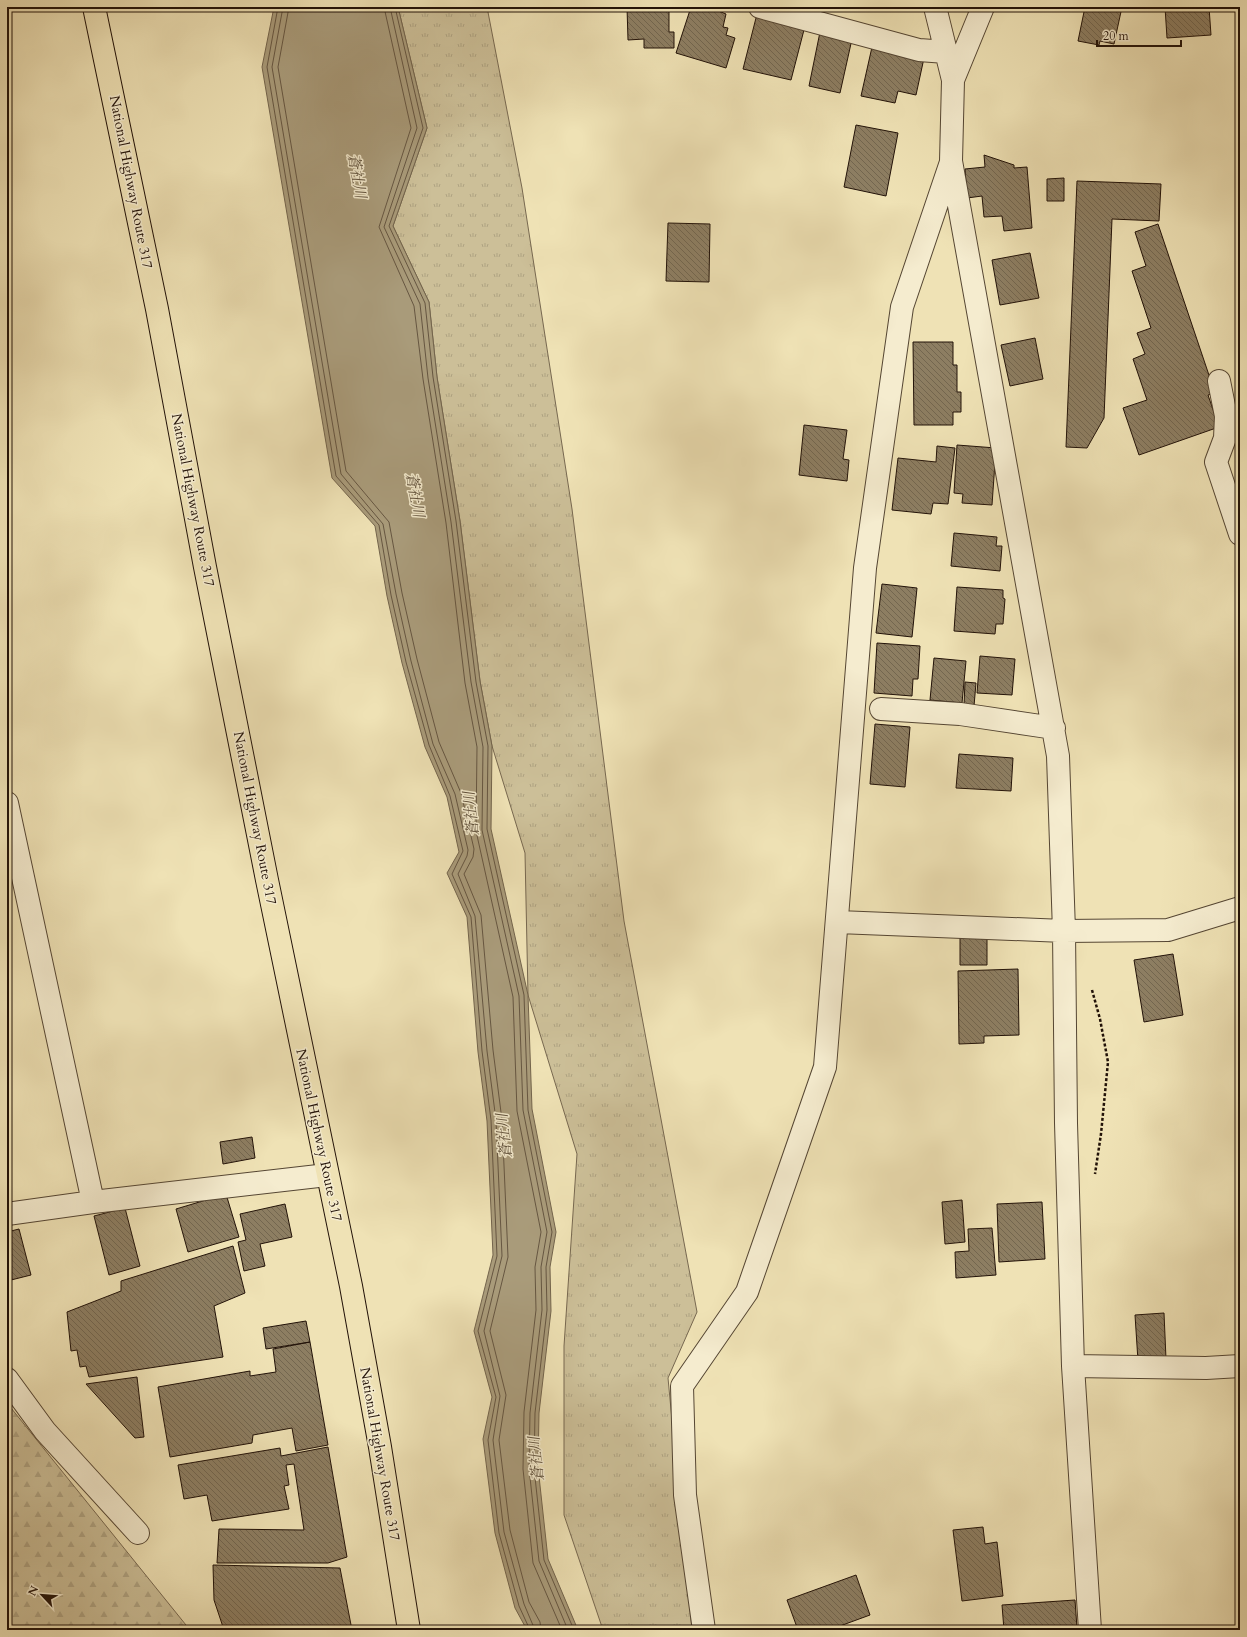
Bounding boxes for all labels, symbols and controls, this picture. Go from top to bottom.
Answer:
scale bar [1097,22,1181,48]
text: 20 m [1103,28,1130,44]
street label: National Highway Route 317 [105,94,157,270]
water label: 蒼社川 [343,152,371,202]
street label: National Highway Route 317 [167,412,219,588]
water label: 蒼社川 [401,471,429,521]
street label: National Highway Route 317 [229,730,281,906]
water label: 蒼社川 [458,789,483,837]
street label: National Highway Route 317 [291,1047,347,1223]
water label: 蒼社川 [491,1111,516,1159]
street label: National Highway Route 317 [355,1366,405,1542]
water label: 蒼社川 [523,1434,548,1482]
north arrow [22,1575,62,1615]
text: N [25,1583,42,1598]

